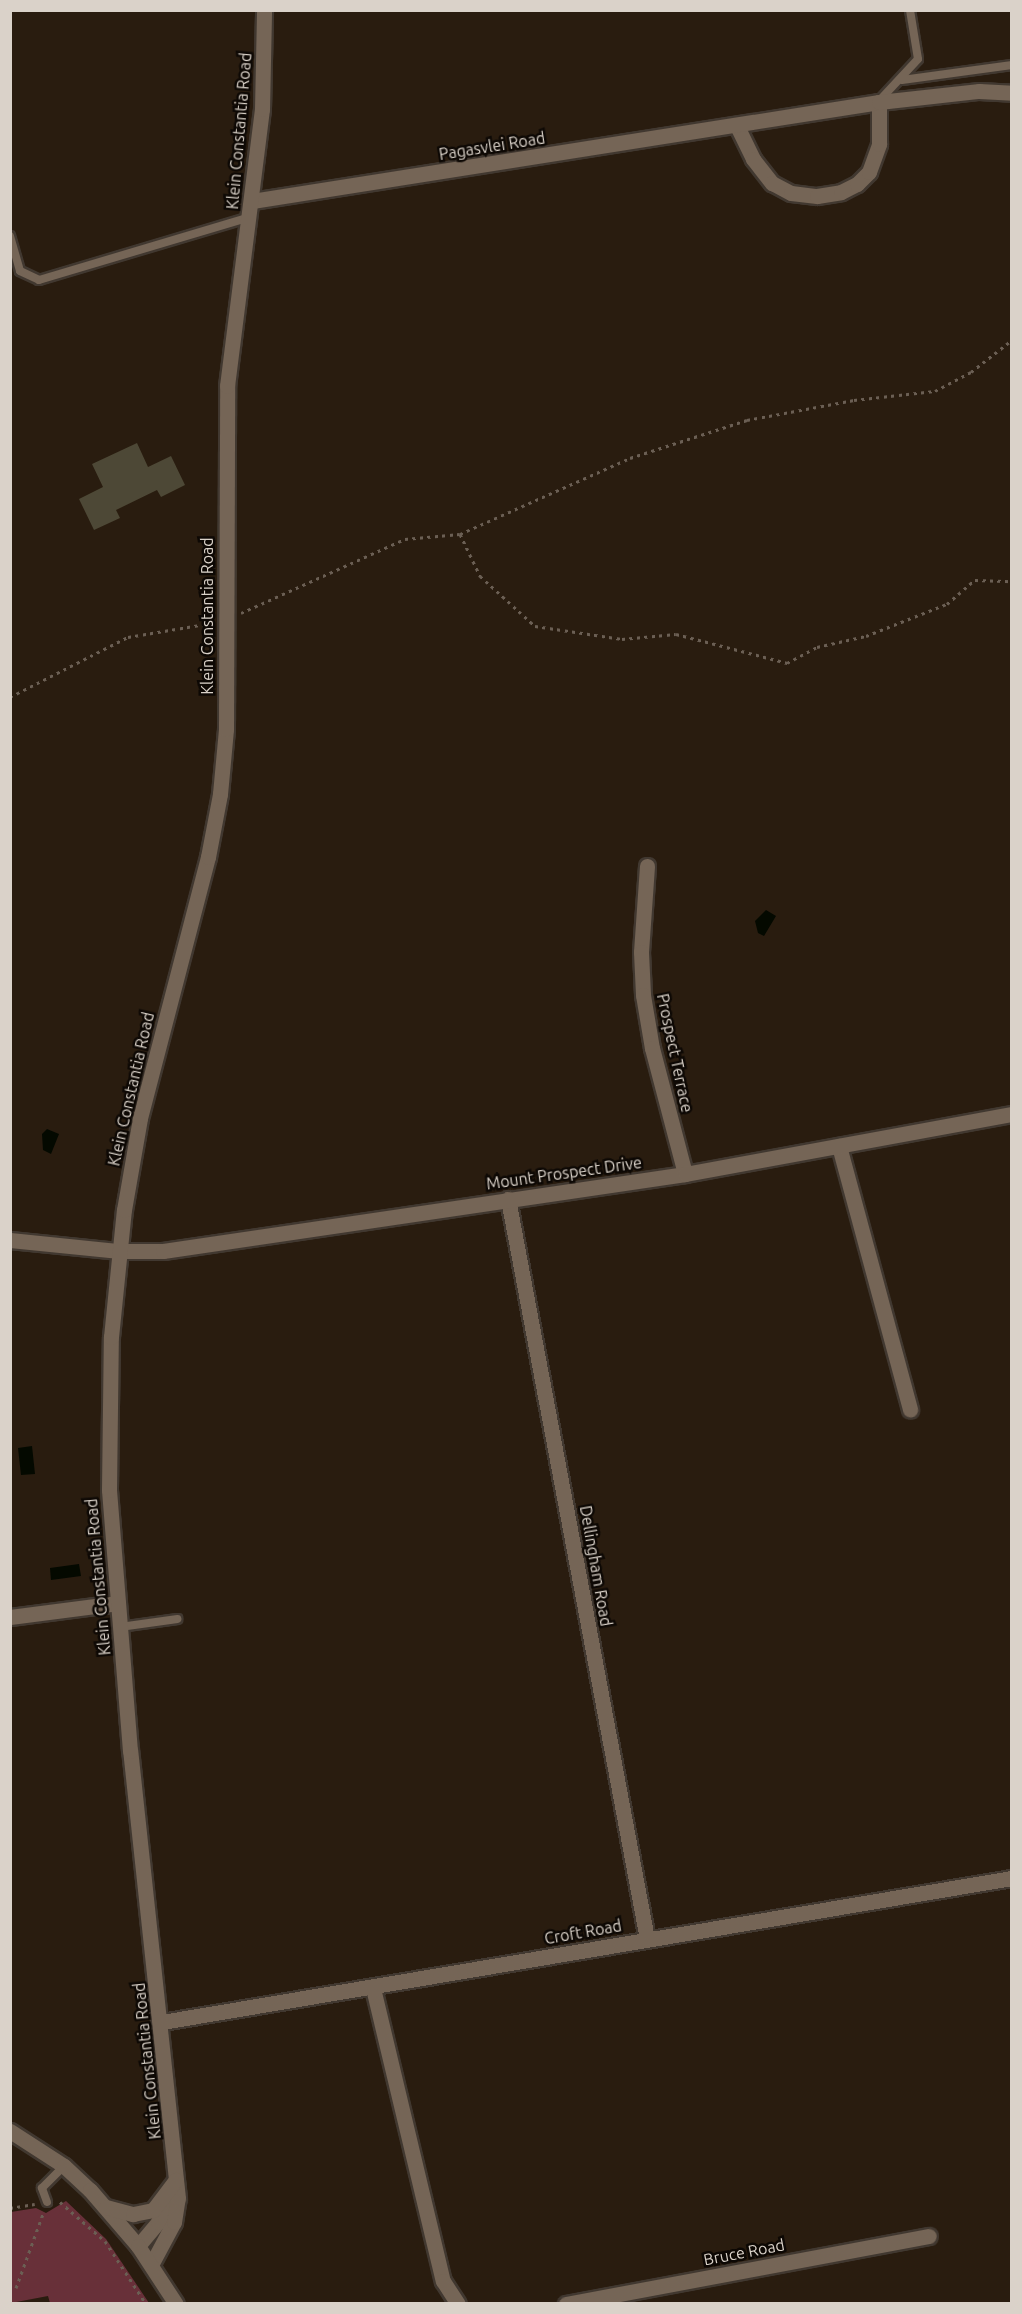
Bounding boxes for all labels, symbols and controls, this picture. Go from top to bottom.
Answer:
street label: Klein Constantia Road [223,52,255,210]
street label: Pagasvlei Road [438,128,546,164]
street label: Klein Constantia Road [197,537,217,695]
street label: Prospect Terrace [653,992,697,1114]
street label: Klein Constantia Road [104,1010,158,1168]
street label: Mount Prospect Drive [485,1153,643,1193]
street label: Klein Constantia Road [82,1498,114,1656]
street label: Dellingham Road [576,1504,616,1628]
street label: Croft Road [543,1916,623,1948]
street label: Klein Constantia Road [129,1982,165,2140]
street label: Bruce Road [702,2235,786,2269]

